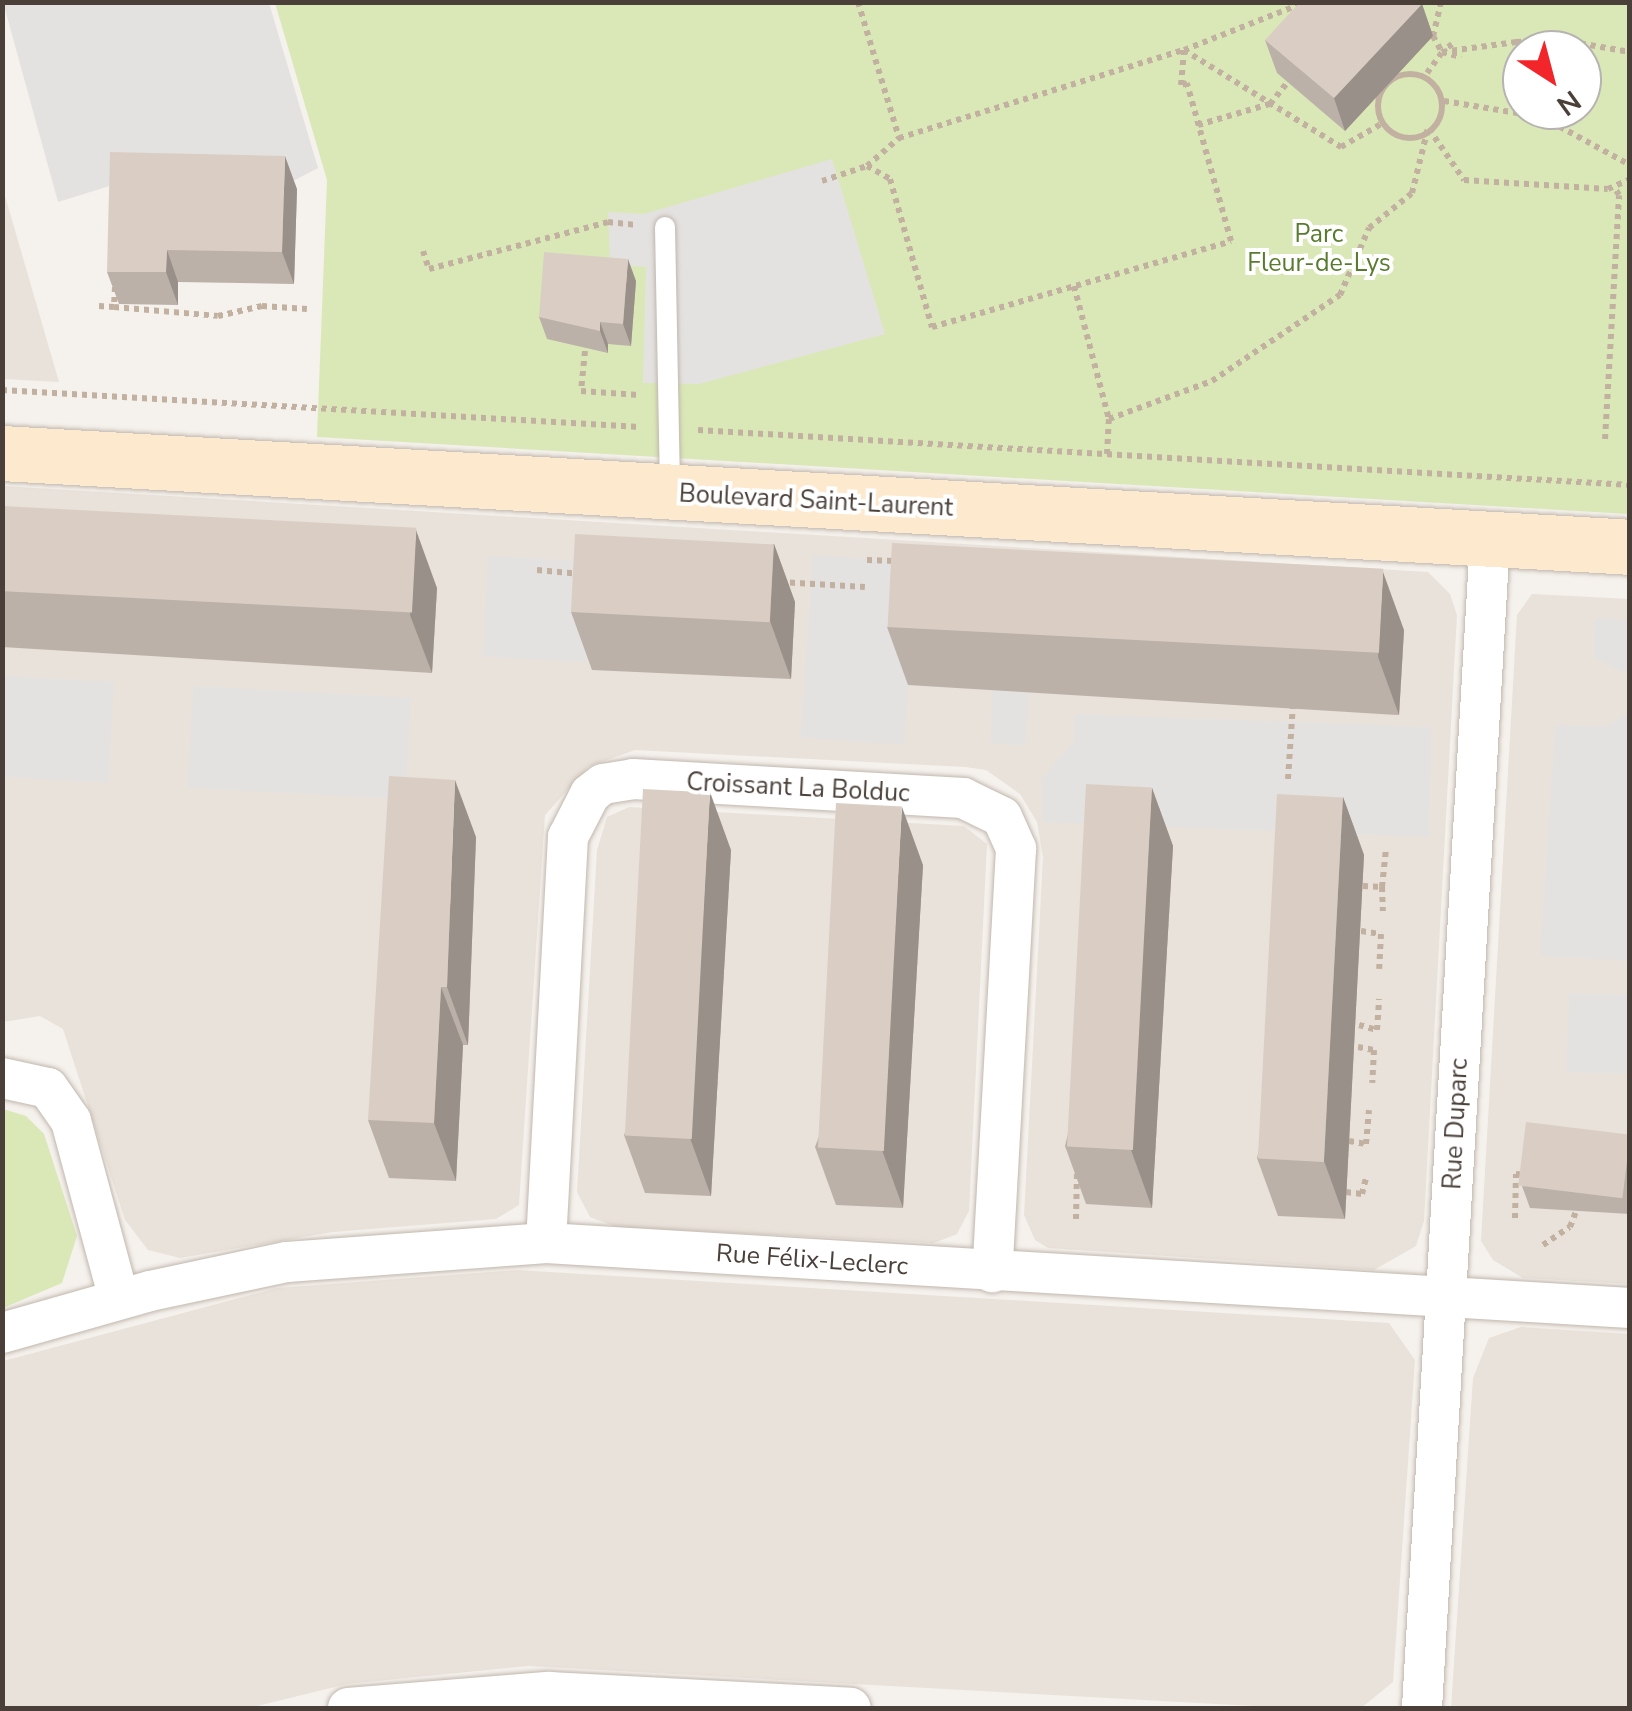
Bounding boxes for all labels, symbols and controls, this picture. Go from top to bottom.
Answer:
north arrow [1502,30,1602,130]
text: N [1549,81,1588,124]
park label: Parc Fleur-de-Lys [1247,220,1391,279]
street label: Boulevard Saint-Laurent [678,479,954,523]
street label: Croissant La Bolduc [686,767,910,809]
street label: Rue Duparc [1438,1058,1474,1190]
street label: Rue Félix-Leclerc [715,1238,909,1282]

